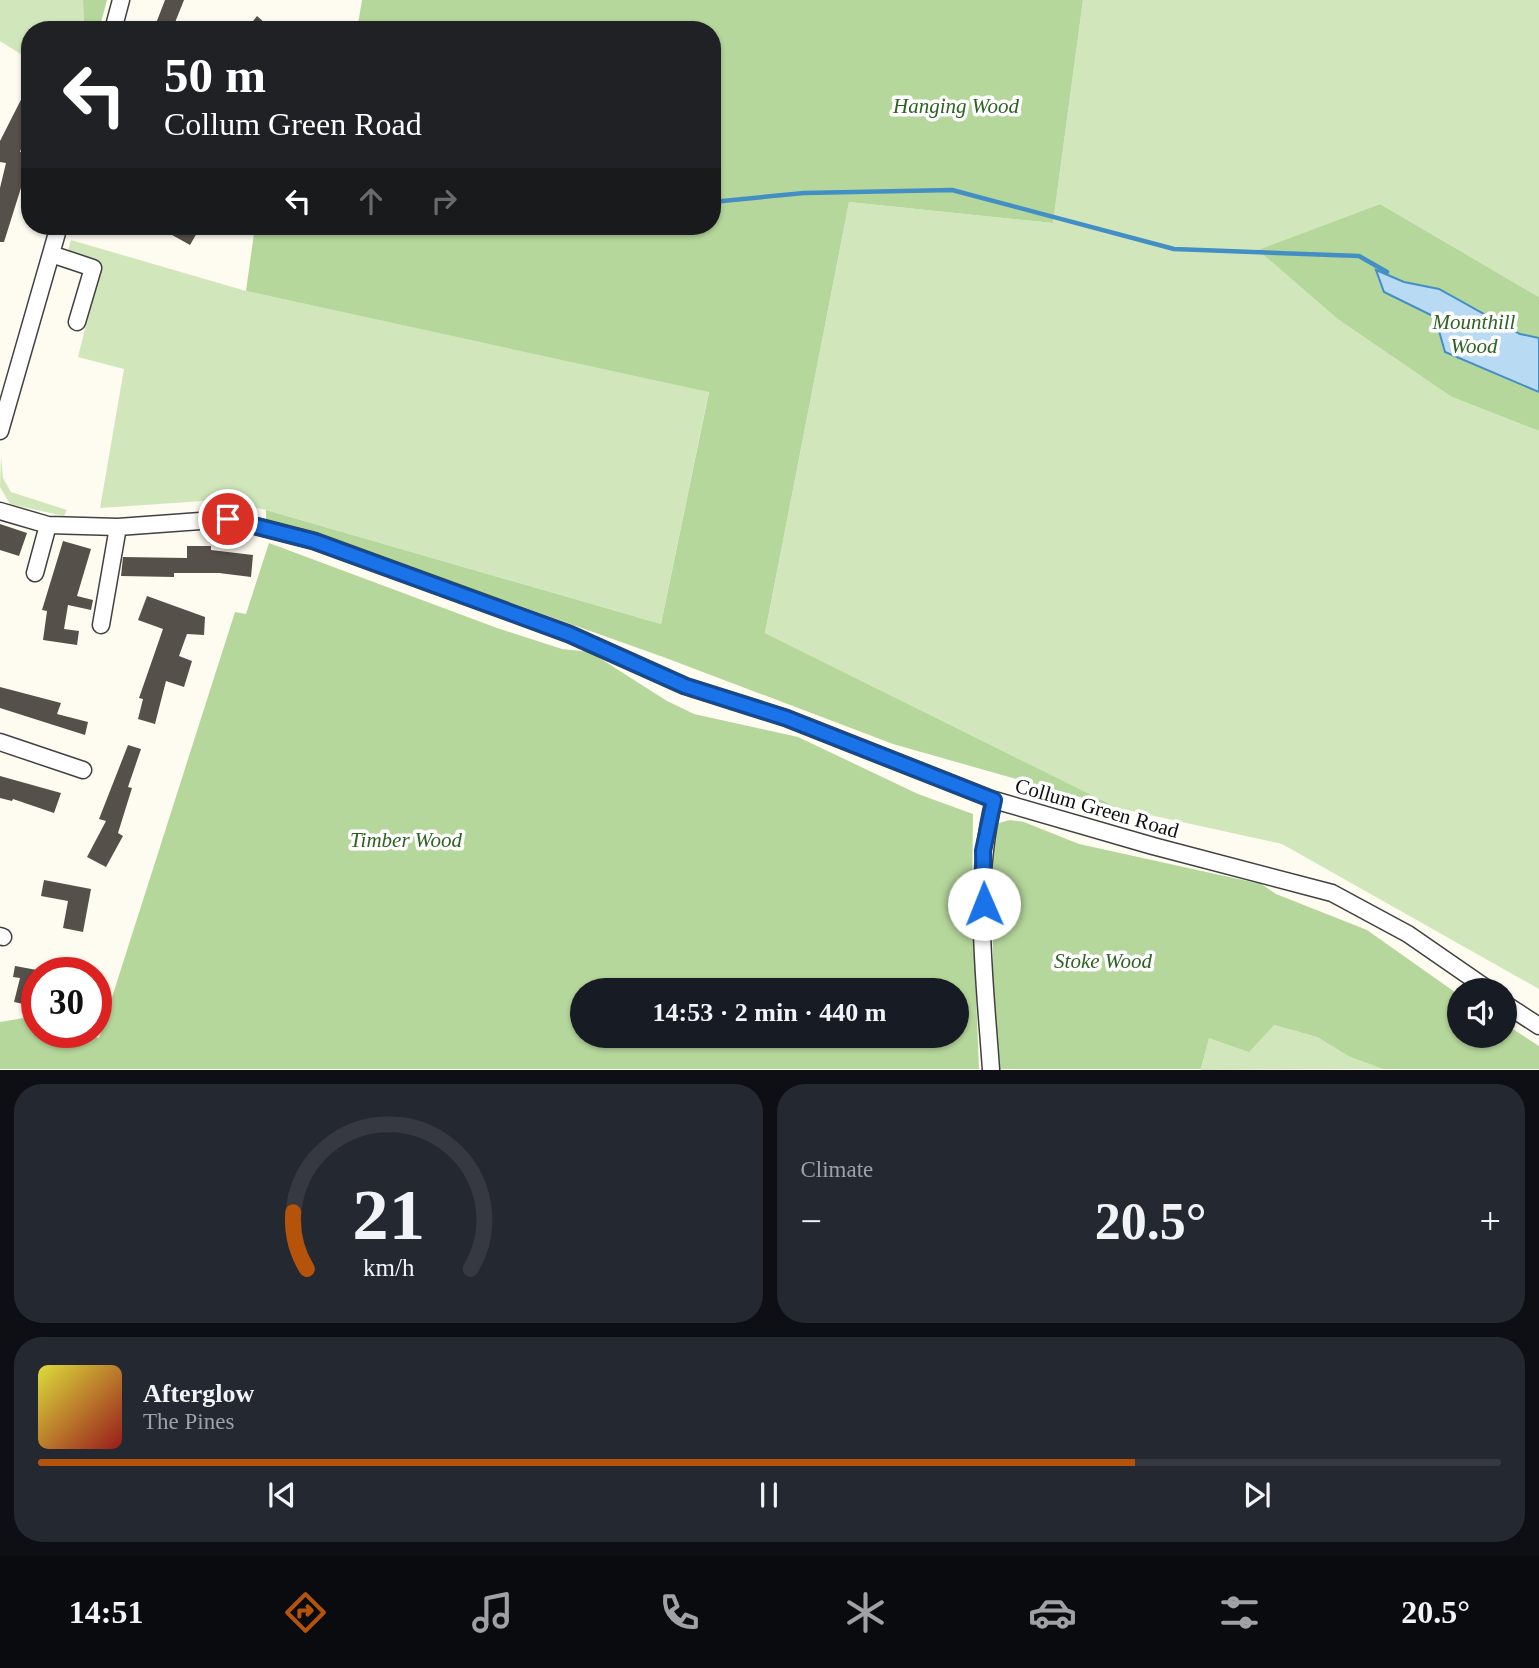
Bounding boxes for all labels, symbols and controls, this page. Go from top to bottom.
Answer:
text: 50 m [164,48,266,103]
icon: left [49,49,140,140]
park label: Hanging Wood [892,94,1019,118]
text: Collum Green Road [164,106,422,142]
icon: left [279,182,317,220]
icon: ahead [352,182,390,220]
icon: right [425,182,463,220]
park label: Mounthill Wood [1432,310,1516,358]
pin [198,489,258,549]
icon: arrive [209,500,247,538]
street label: Collum Green Road [1012,773,1182,843]
park label: Timber Wood [350,828,462,852]
position arrow [947,867,1021,941]
park label: Stoke Wood [1054,949,1152,973]
speed limit sign: 30 [21,957,112,1048]
map controls [1447,978,1517,1048]
button: sound [1447,978,1517,1048]
text: 14:53 · 2 min · 440 m [653,998,887,1027]
text: Climate [801,1157,873,1182]
text: 21 [352,1175,425,1256]
text: 20.5° [1095,1193,1207,1250]
text: − [801,1200,822,1242]
text: + [1480,1200,1501,1242]
text: km/h [363,1254,414,1281]
text: Afterglow [143,1379,254,1408]
text: The Pines [143,1409,234,1434]
icon: previous [263,1476,301,1514]
icon: pause [750,1476,788,1514]
icon: next [1238,1476,1276,1514]
icon: directions [281,1588,330,1637]
icon: music [468,1588,517,1637]
icon: phone [655,1588,704,1637]
icon: climate [841,1588,890,1637]
icon: car [1028,1588,1077,1637]
icon: filters [1215,1588,1264,1637]
text: 14:51 [69,1594,144,1630]
text: 20.5° [1401,1594,1470,1630]

